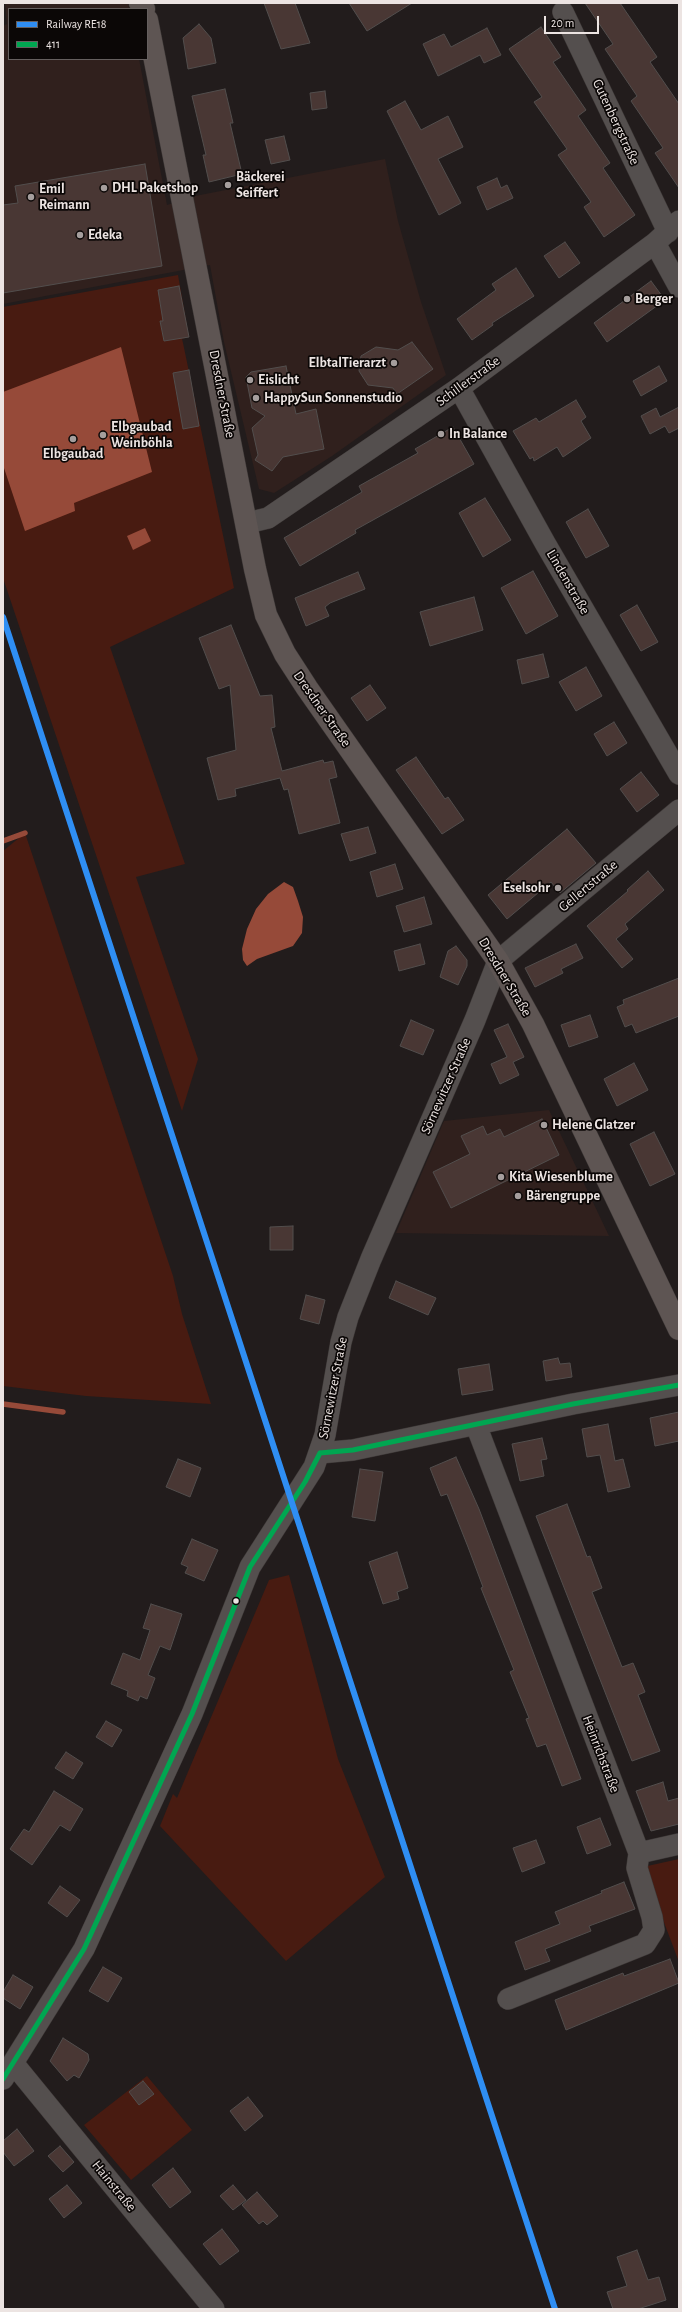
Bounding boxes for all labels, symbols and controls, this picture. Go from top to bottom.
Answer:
legend [8,8,148,60]
scale bar [546,8,601,34]
text: 20 m [551,17,574,29]
text: Railway RE18 [46,18,106,30]
text: 411 [46,38,60,50]
street label: Gutenbergstraße [589,76,643,168]
place label: Bäckerei Seiffert [236,169,285,202]
place label: DHL Paketshop [112,180,198,196]
marker: Bäckerei Seiffert [223,180,233,190]
place label: Emil Reimann [39,181,90,214]
marker: DHL Paketshop [99,183,109,193]
marker: Emil Reimann [26,192,36,202]
place label: Edeka [88,227,122,243]
marker: Edeka [75,230,85,240]
place label: Berger [635,291,673,307]
marker: Berger [622,294,632,304]
street label: Dresdner Straße [205,349,239,439]
street label: Schillerstraße [433,352,503,410]
place label: ElbtalTierarzt [308,355,386,371]
marker: ElbtalTierarzt [389,358,399,368]
place label: Eislicht [258,372,299,388]
marker: Eislicht [245,375,255,385]
place label: HappySun Sonnenstudio [264,390,402,406]
marker: HappySun Sonnenstudio [251,393,261,403]
place label: Elbgaubad Weinböhla [111,419,173,452]
place label: In Balance [449,426,507,442]
marker: In Balance [436,429,446,439]
marker: Elbgaubad Weinböhla [98,430,108,440]
marker: Elbgaubad [68,434,78,444]
place label: Elbgaubad [43,446,103,462]
street label: Lindenstraße [543,547,593,617]
street label: Dresdner Straße [290,668,354,750]
street label: Gellertstraße [555,857,621,915]
place label: Eselsohr [503,880,550,896]
marker: Eselsohr [553,883,563,893]
street label: Dresdner Straße [475,934,535,1020]
street label: Sörnewitzer Straße [417,1035,475,1137]
place label: Helene Glatzer [552,1117,635,1133]
marker: Helene Glatzer [539,1120,549,1130]
place label: Kita Wiesenblume [509,1169,613,1185]
marker: Kita Wiesenblume [496,1172,506,1182]
place label: Bärengruppe [526,1188,600,1204]
marker: Bärengruppe [513,1191,523,1201]
street label: Sörnewitzer Straße [315,1336,351,1440]
unlabelled marker [231,1596,241,1606]
street label: Heinrichstraße [579,1713,623,1795]
street label: Hainstraße [88,2157,140,2215]

